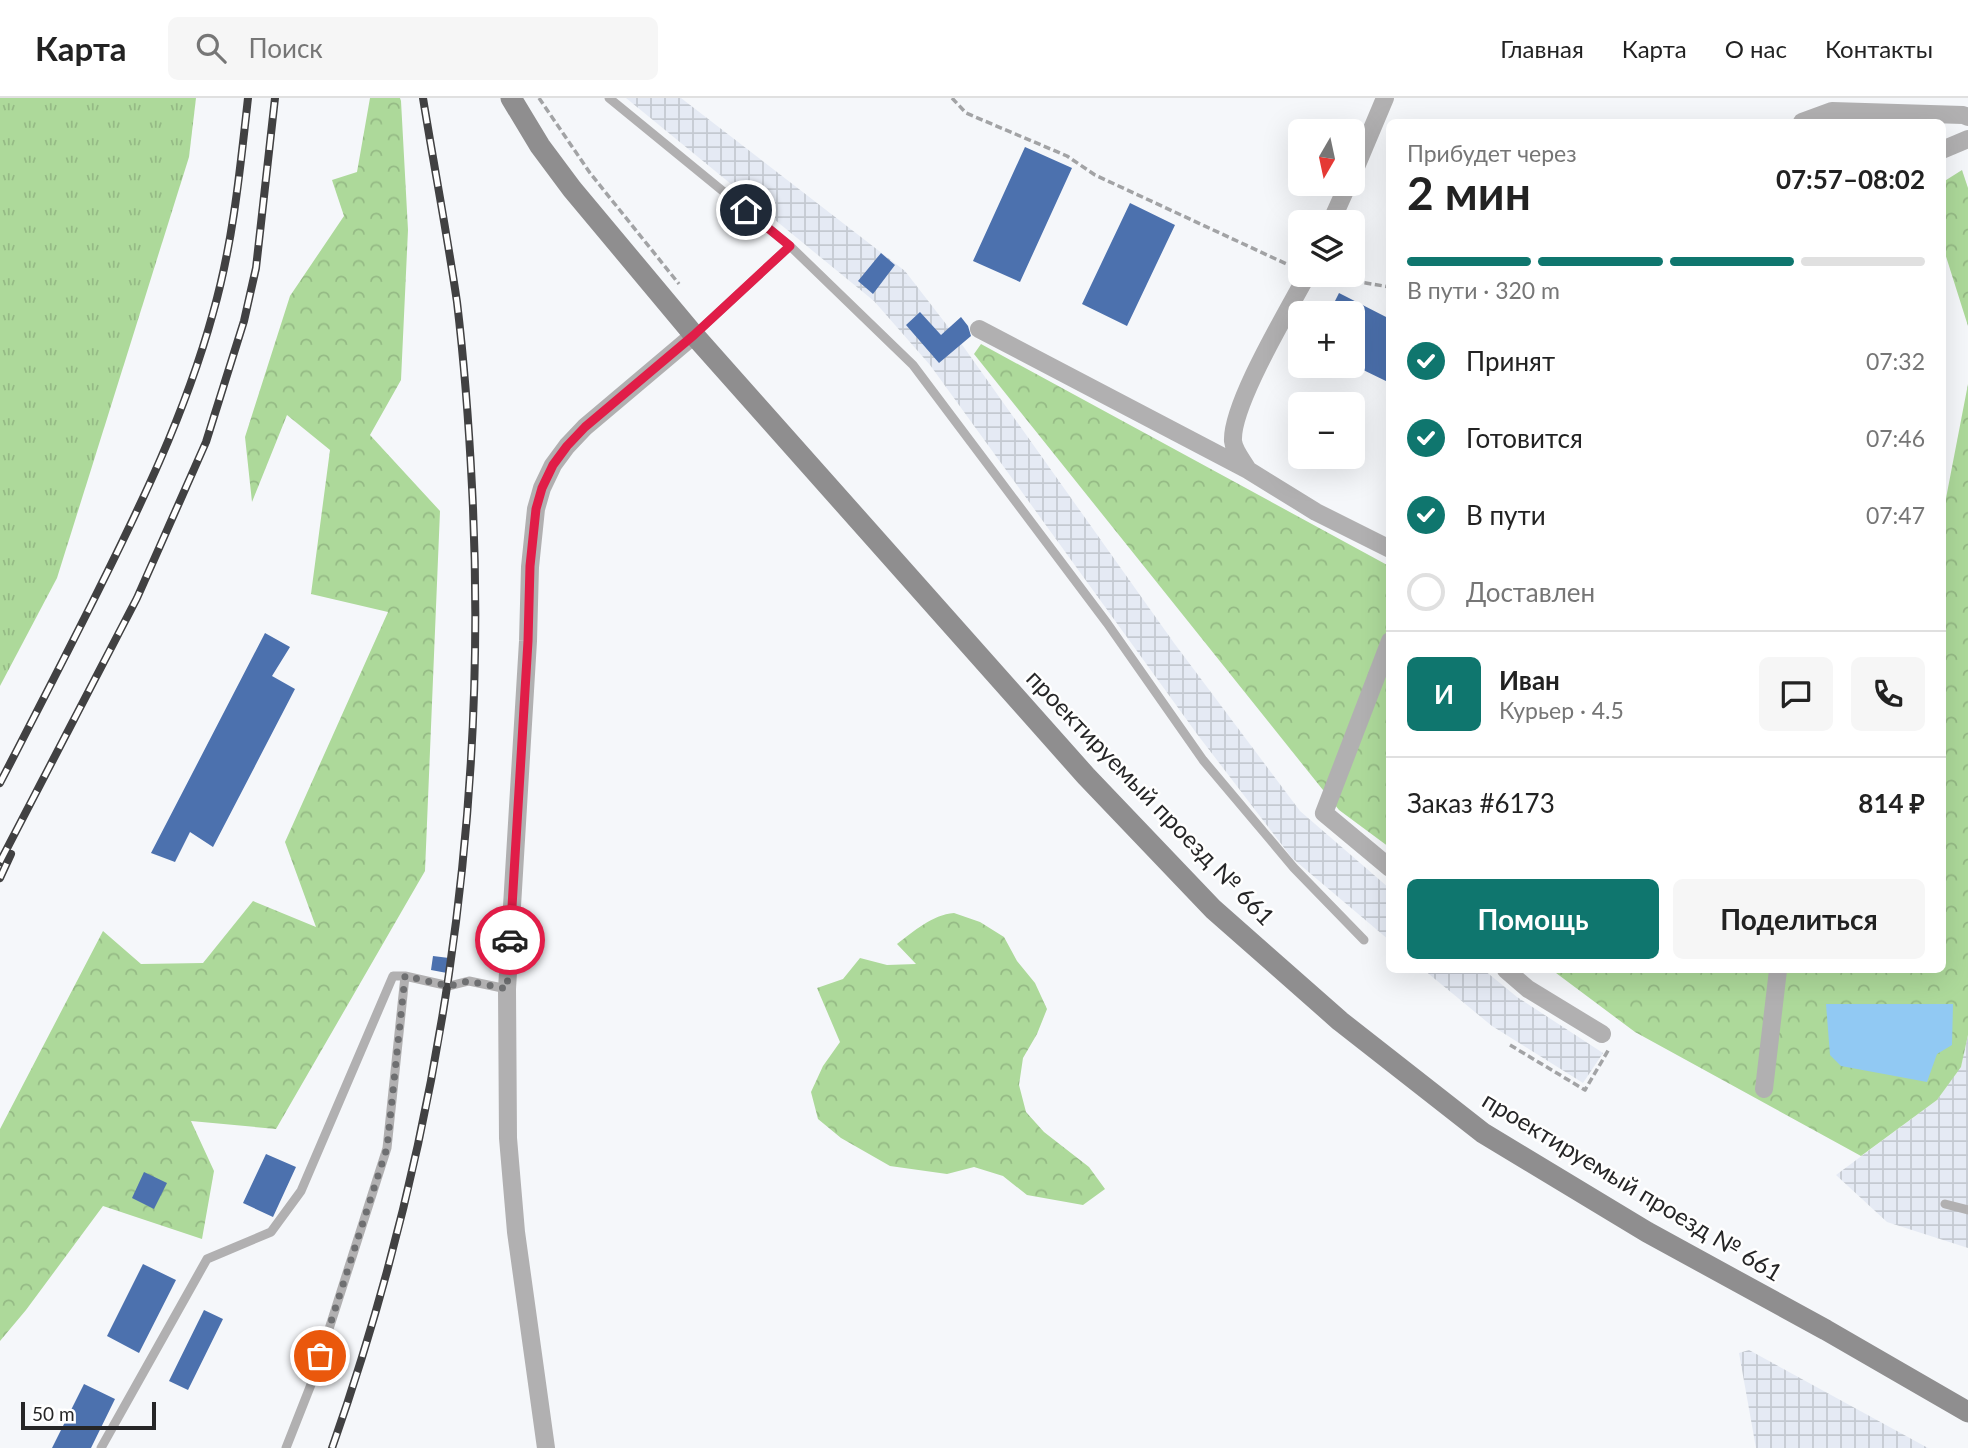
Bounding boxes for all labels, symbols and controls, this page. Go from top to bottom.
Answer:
search box [168,17,658,80]
text: Карта [35,28,126,68]
icon: search [192,29,230,67]
text: Поиск [248,32,323,64]
text: Главная [1500,34,1584,63]
text: Карта [1622,34,1687,63]
text: О нас [1725,34,1787,63]
text: Контакты [1825,34,1933,63]
north arrow [1288,119,1365,196]
map controls [1288,119,1365,469]
text: Прибудет через [1407,139,1577,167]
text: 07:57–08:02 [1776,163,1925,195]
text: 2 мин [1407,165,1531,220]
pin [716,180,776,240]
icon: home [727,191,765,229]
button: layers [1288,210,1365,287]
text: В пути · 320 m [1407,276,1560,304]
button: + [1288,301,1365,378]
icon: check [1407,342,1445,380]
text: Принят [1466,345,1555,377]
text: 07:32 [1866,347,1925,375]
button: − [1288,392,1365,469]
icon: check [1407,419,1445,457]
text: Готовится [1466,422,1583,454]
text: 07:46 [1866,424,1925,452]
icon: check [1407,496,1445,534]
text: В пути [1466,499,1546,531]
text: 07:47 [1866,501,1925,529]
text: Доставлен [1466,576,1595,608]
button: chat [1759,657,1833,731]
button: phone [1851,657,1925,731]
street label: проектируемый проезд № 661 [1021,663,1281,931]
text: Иван [1499,664,1560,696]
text: И [1434,678,1454,710]
text: Курьер · 4.5 [1499,696,1624,724]
text: Заказ #6173 [1407,787,1555,819]
text: 814 ₽ [1858,787,1925,819]
button: Помощь [1407,879,1659,959]
button: Поделиться [1673,879,1925,959]
courier [475,905,545,975]
icon: car [491,921,529,959]
street label: проектируемый проезд № 661 [1478,1085,1788,1287]
pin [290,1326,350,1386]
icon: bag [301,1337,339,1375]
scale bar [21,1399,156,1431]
text: 50 m [32,1402,75,1425]

